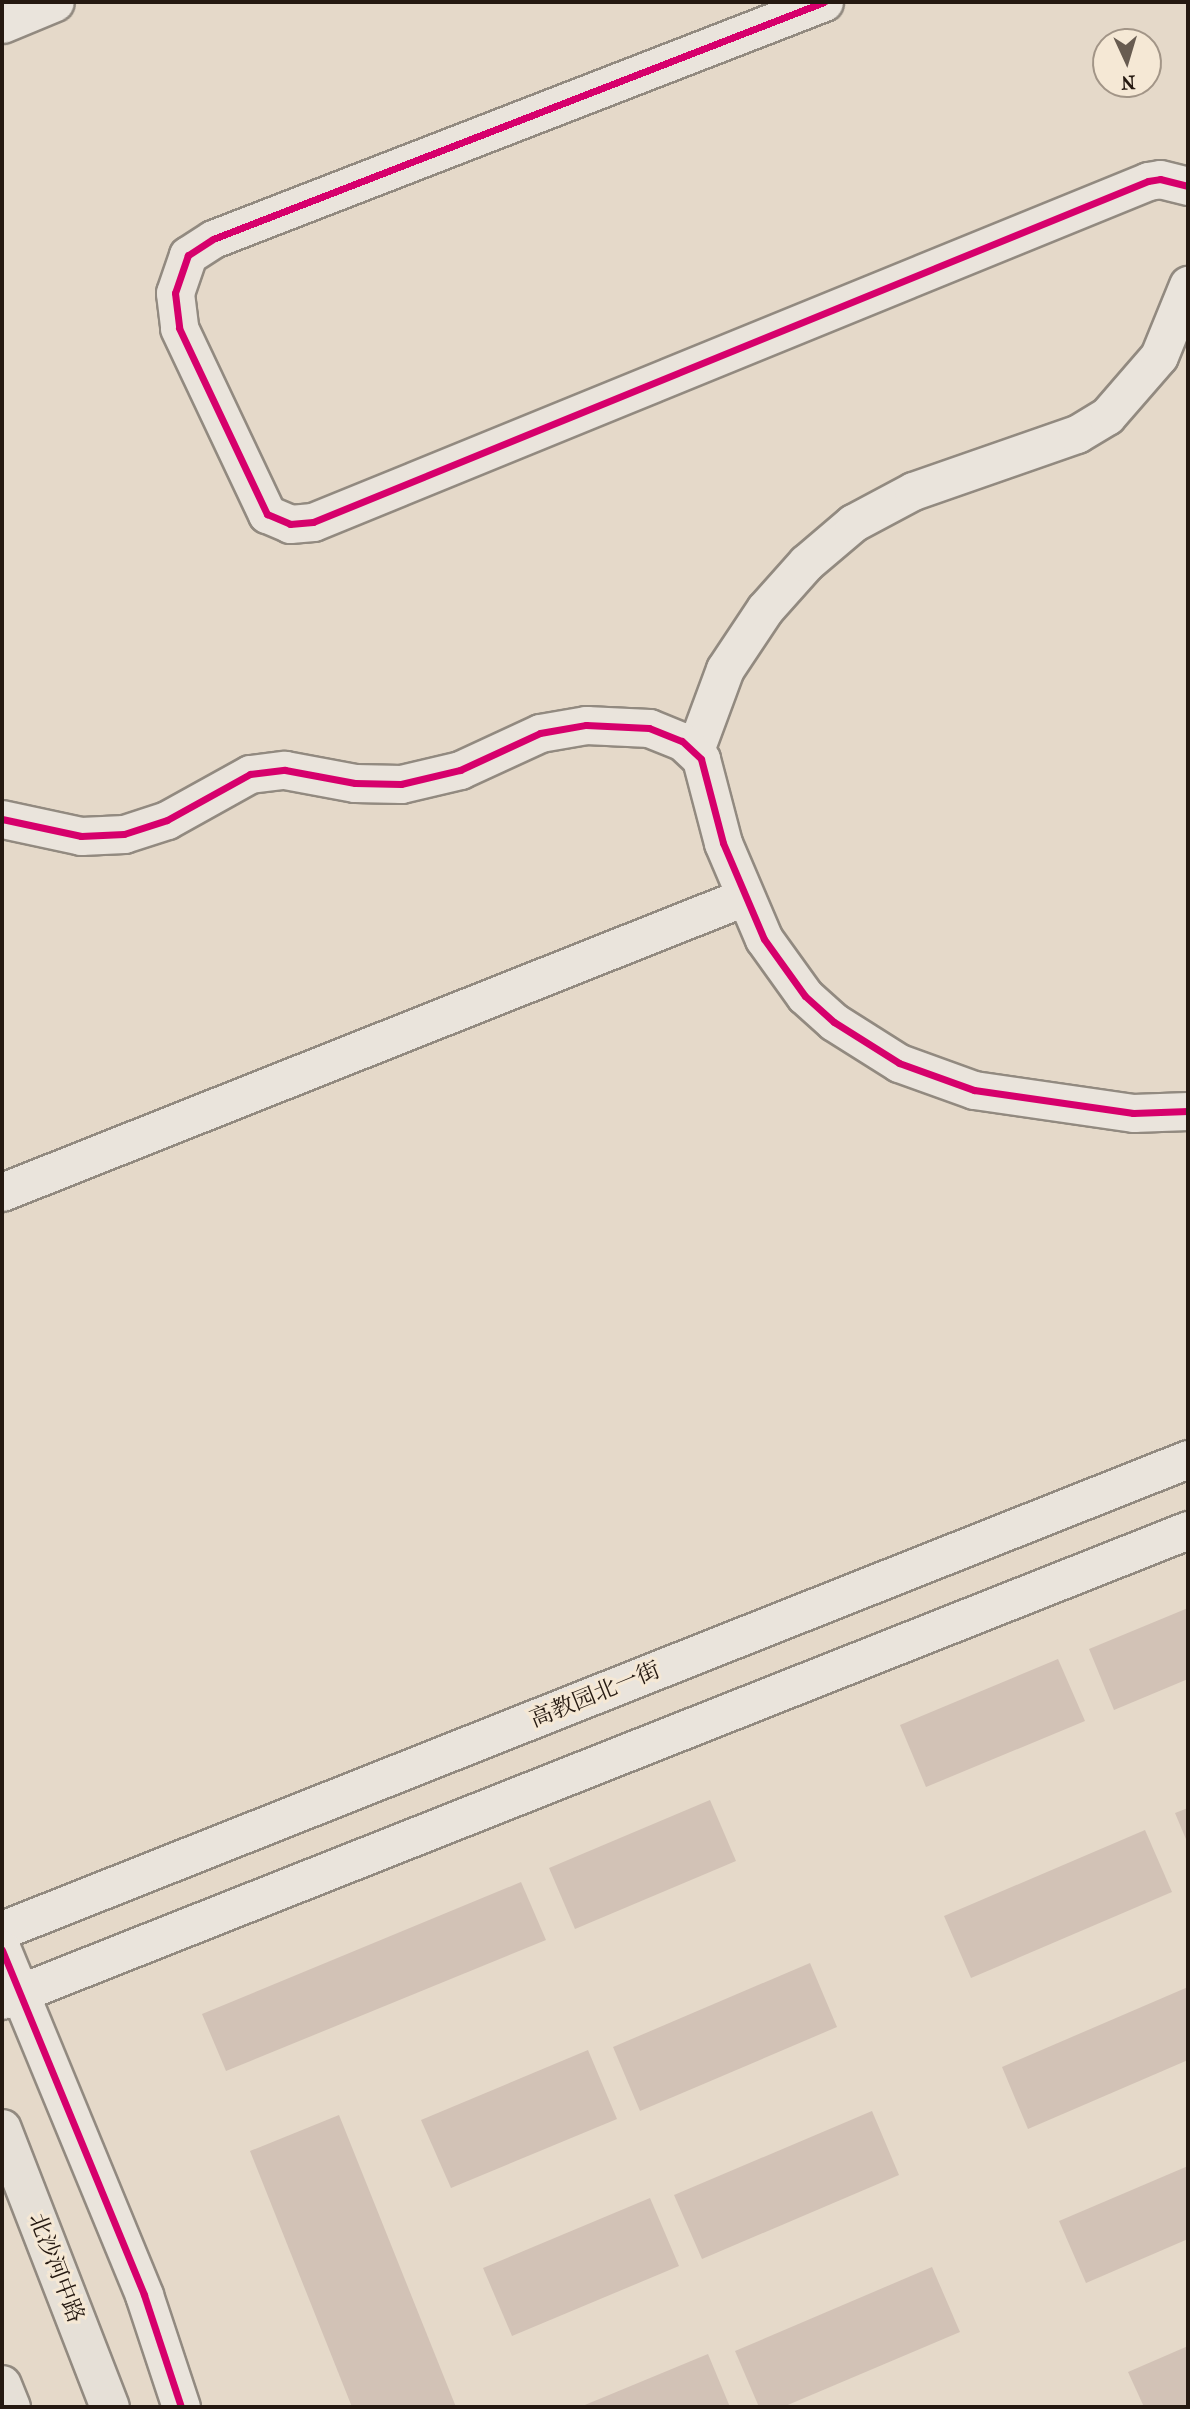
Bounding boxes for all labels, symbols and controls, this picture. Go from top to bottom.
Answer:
north arrow [1092,28,1162,98]
text: N [1120,70,1136,93]
street label: 高教园北一街 [526,1656,664,1734]
street label: 北沙河中路 [23,2209,89,2327]

